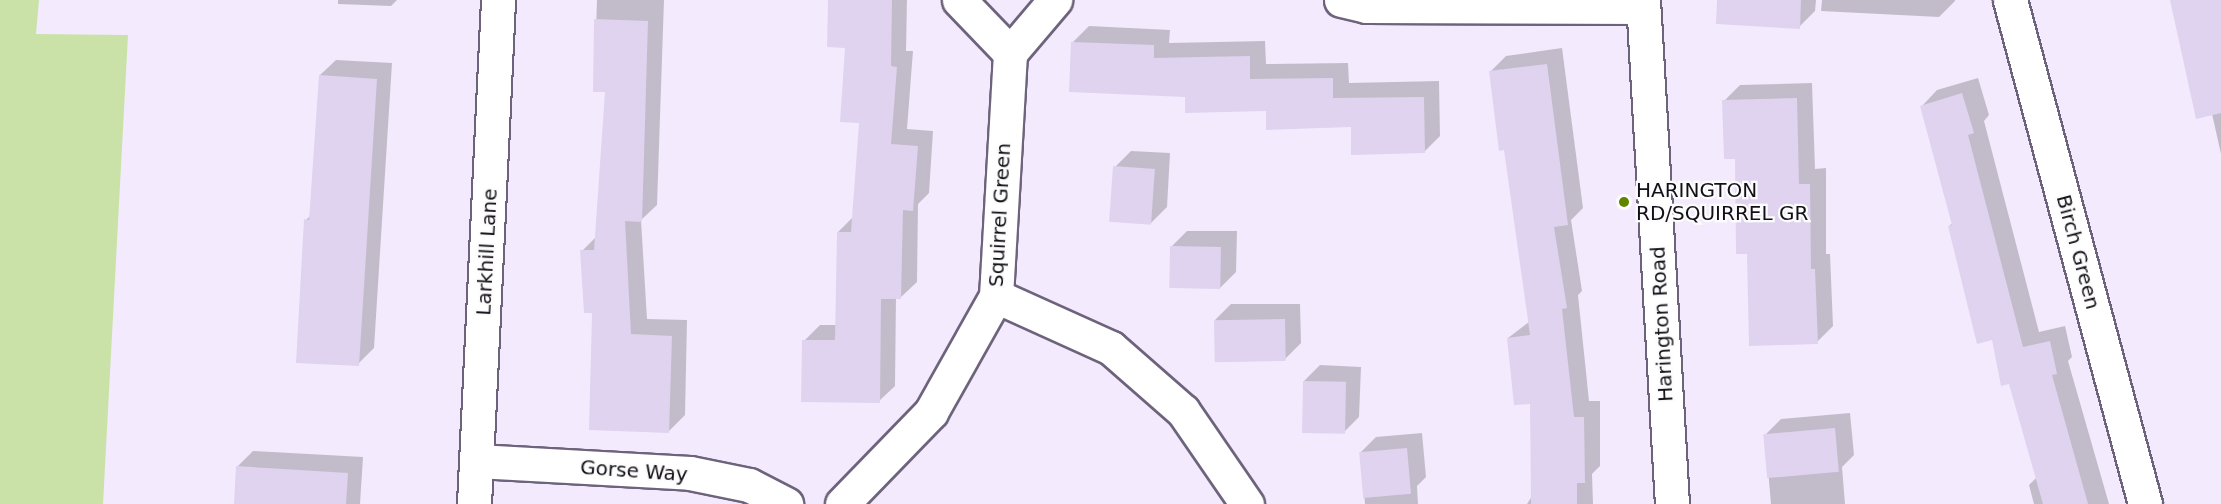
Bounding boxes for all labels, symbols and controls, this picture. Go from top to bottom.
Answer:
street label: Squirrel Green [984,142,1016,288]
place label: HARINGTON RD/SQUIRREL GR [1636,178,1808,225]
street label: Larkhill Lane [472,188,502,316]
street label: Birch Green [2051,192,2105,312]
marker: HARINGTON RD/SQUIRREL GR [1617,195,1631,209]
street label: Harington Road [1646,246,1678,402]
street label: Gorse Way [579,455,689,487]

